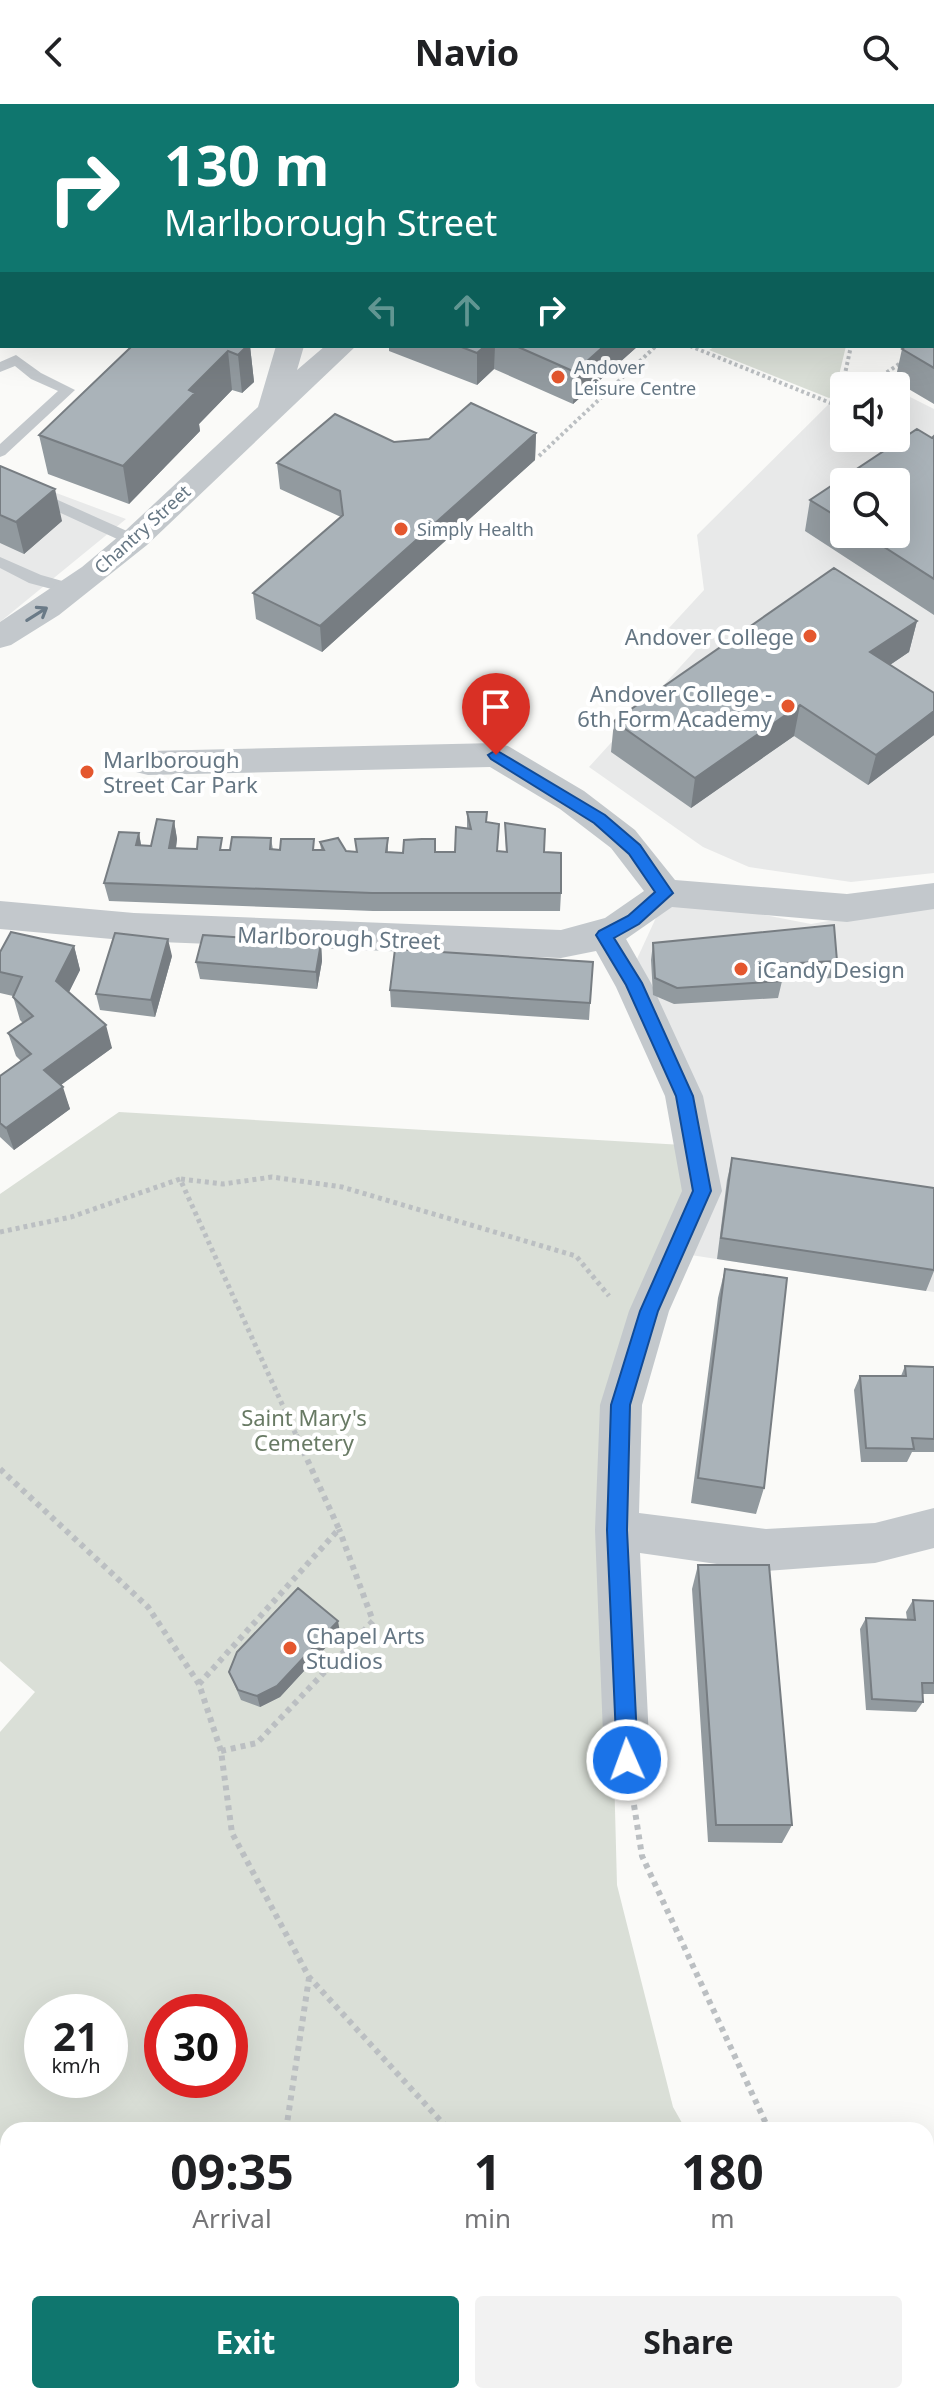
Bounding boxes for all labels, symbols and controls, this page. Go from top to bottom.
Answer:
text: Navio [415,28,519,77]
icon: back [32,30,76,74]
icon: search [858,30,902,74]
text: 130 m [164,126,329,202]
icon: right [32,136,136,240]
text: Marlborough Street [164,198,497,247]
icon: left [361,288,405,332]
icon: ahead [445,288,489,332]
icon: right [529,288,573,332]
place label: Andover Leisure Centre [574,355,696,400]
marker: Andover Leisure Centre [549,368,567,386]
map controls [830,372,910,548]
button: sound [830,372,910,452]
button: search [830,468,910,548]
street label: Chantry Street [89,479,196,579]
place label: Simply Health [417,517,534,541]
marker: Simply Health [392,520,410,538]
one-way arrow [26,606,48,623]
place label: Andover College [625,621,794,651]
marker: Andover College [801,627,819,645]
pin [462,673,530,755]
place label: Andover College - 6th Form Academy [577,678,773,733]
icon: arrive [474,685,518,729]
marker: Andover College - 6th Form Academy [779,697,797,715]
place label: Marlborough Street Car Park [103,744,258,799]
marker: Marlborough Street Car Park [78,763,96,781]
street label: Marlborough Street [237,918,441,956]
place label: iCandy Design [757,954,905,984]
marker: iCandy Design [732,960,750,978]
park label: Saint Mary's Cemetery [241,1402,367,1457]
place label: Chapel Arts Studios [306,1620,425,1675]
marker: Chapel Arts Studios [281,1639,299,1657]
position arrow [585,1718,669,1802]
speed limit sign: 30 [144,1994,248,2098]
text: 21 [53,2008,99,2063]
text: km/h [51,2052,101,2079]
text: 09:35 [170,2139,294,2204]
text: 1 [474,2139,501,2204]
text: 180 [681,2139,764,2204]
text: Arrival [192,2200,272,2236]
text: min [464,2200,511,2236]
text: m [710,2200,735,2236]
button: Exit [32,2296,459,2388]
button: Share [475,2296,902,2388]

